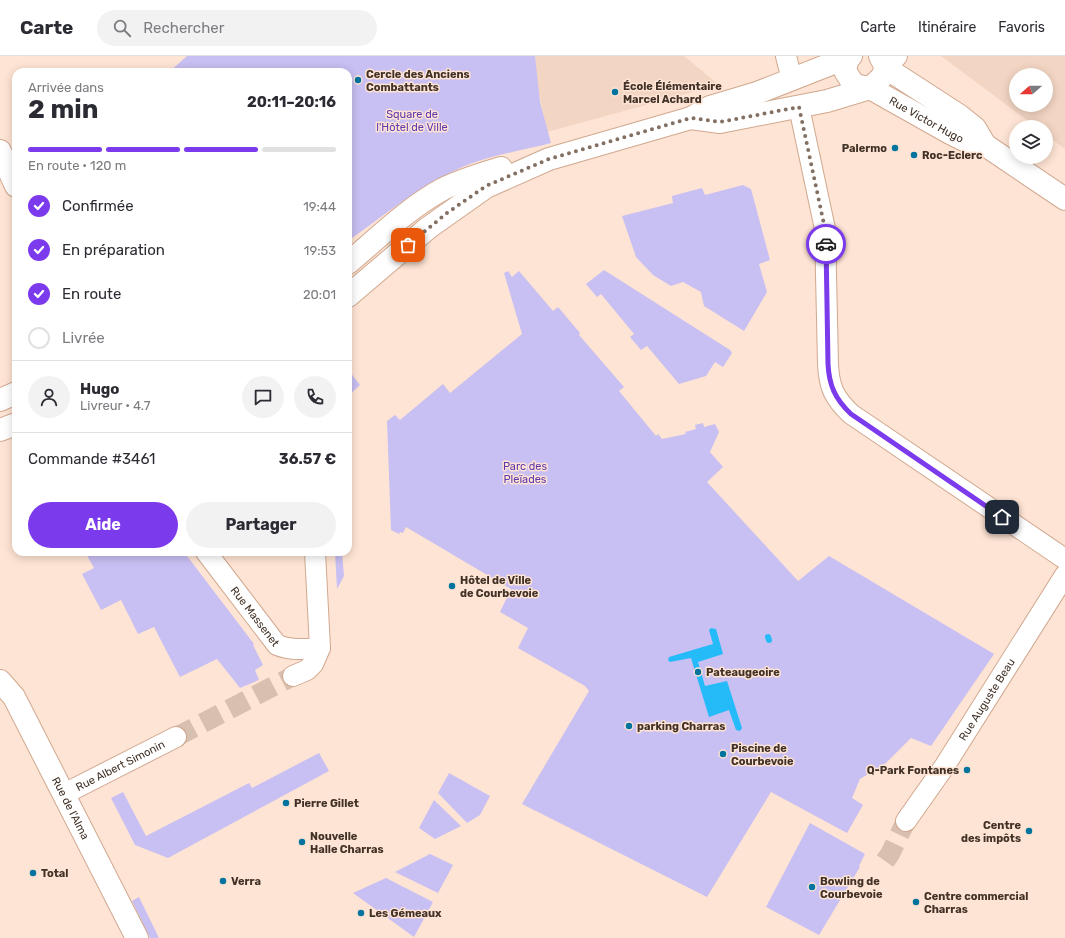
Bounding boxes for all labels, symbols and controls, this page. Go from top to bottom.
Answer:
search box [97,10,377,46]
text: Carte [20,16,73,39]
icon: search [111,17,133,39]
text: Rechercher [143,19,224,37]
text: Carte [860,19,896,36]
text: Itinéraire [918,19,976,36]
text: Favoris [998,19,1045,36]
place label: Cercle des Anciens Combattants [366,68,470,94]
north arrow [1009,68,1053,112]
map controls [1009,68,1053,164]
marker: Cercle des Anciens Combattants [353,75,363,85]
text: Arrivée dans [28,80,104,95]
place label: École Élémentaire Marcel Achard [623,80,722,106]
marker: École Élémentaire Marcel Achard [610,87,620,97]
text: 20:11–20:16 [247,93,336,111]
text: 2 min [28,94,98,125]
street label: Rue Victor Hugo [887,94,966,146]
park label: Square de l'Hôtel de Ville [376,108,448,134]
button: layers [1009,120,1053,164]
place label: Palermo [842,142,887,155]
marker: Palermo [890,143,900,153]
place label: Roc-Eclerc [922,149,983,162]
marker: Roc-Eclerc [909,150,919,160]
text: En route · 120 m [28,158,126,173]
icon: check [28,195,50,217]
text: Confirmée [62,197,134,215]
text: 19:44 [303,199,336,214]
courier [806,224,846,264]
pin [391,228,425,262]
icon: car [815,233,837,255]
icon: bag [397,234,419,256]
icon: check [28,239,50,261]
text: En préparation [62,241,165,259]
text: 19:53 [304,243,336,258]
icon: check [28,283,50,305]
text: En route [62,285,121,303]
text: 20:01 [303,287,336,302]
text: Livrée [62,329,105,347]
button: person [28,376,70,418]
button: chat [242,376,284,418]
button: phone [294,376,336,418]
text: Hugo [80,380,119,398]
text: Livreur · 4.7 [80,398,150,413]
text: Commande #3461 [28,450,156,468]
text: 36.57 € [279,450,336,468]
park label: Parc des Pleïades [503,460,547,486]
pin [985,500,1019,534]
button: Aide [28,502,178,548]
button: Partager [186,502,336,548]
icon: home [991,506,1013,528]
place label: Hôtel de Ville de Courbevoie [460,574,539,600]
marker: Hôtel de Ville de Courbevoie [447,581,457,591]
street label: Rue Massenet [228,584,282,650]
street label: Rue Auguste Beau [956,656,1018,743]
place label: Pateaugeoire [706,666,780,679]
marker: Pateaugeoire [693,667,703,677]
place label: parking Charras [637,720,725,733]
marker: parking Charras [624,721,634,731]
street label: Rue Albert Simonin [74,738,167,794]
place label: Piscine de Courbevoie [731,742,794,768]
marker: Piscine de Courbevoie [718,749,728,759]
place label: Q-Park Fontanes [867,764,959,777]
marker: Q-Park Fontanes [962,765,972,775]
street label: Rue de l'Alma [49,775,92,842]
place label: Pierre Gillet [294,797,359,810]
marker: Pierre Gillet [281,798,291,808]
place label: Centre des impôts [961,819,1021,845]
marker: Centre des impôts [1024,826,1034,836]
place label: Nouvelle Halle Charras [310,830,384,856]
marker: Nouvelle Halle Charras [297,837,307,847]
place label: Total [41,867,68,880]
marker: Total [28,868,38,878]
place label: Verra [231,875,261,888]
place label: Bowling de Courbevoie [820,875,883,901]
marker: Verra [218,876,228,886]
marker: Bowling de Courbevoie [807,882,817,892]
place label: Centre commercial Charras [924,890,1028,916]
marker: Centre commercial Charras [911,897,921,907]
place label: Les Gémeaux [369,907,442,920]
marker: Les Gémeaux [356,908,366,918]

